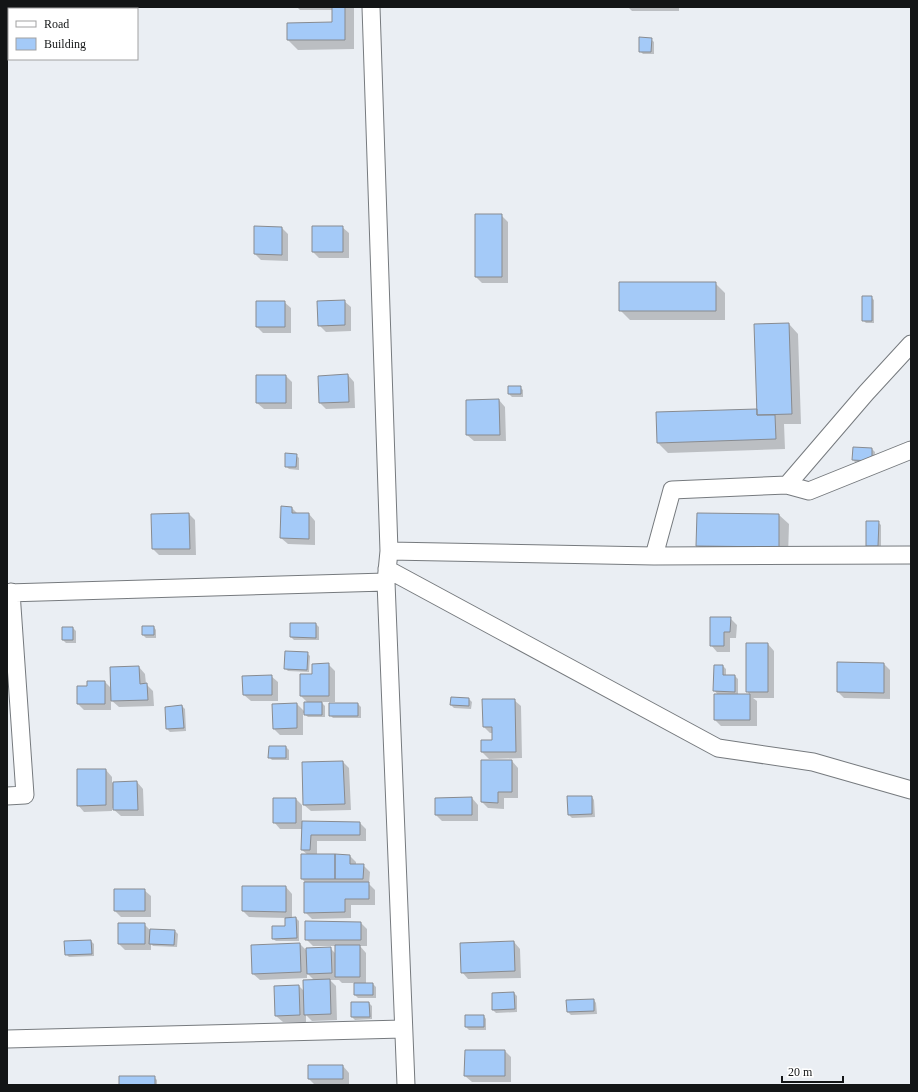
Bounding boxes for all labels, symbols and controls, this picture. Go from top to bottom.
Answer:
legend [8,8,138,60]
text: Road [44,17,69,31]
text: Building [44,37,86,51]
scale bar [782,1058,843,1084]
text: 20 m [788,1065,813,1079]

